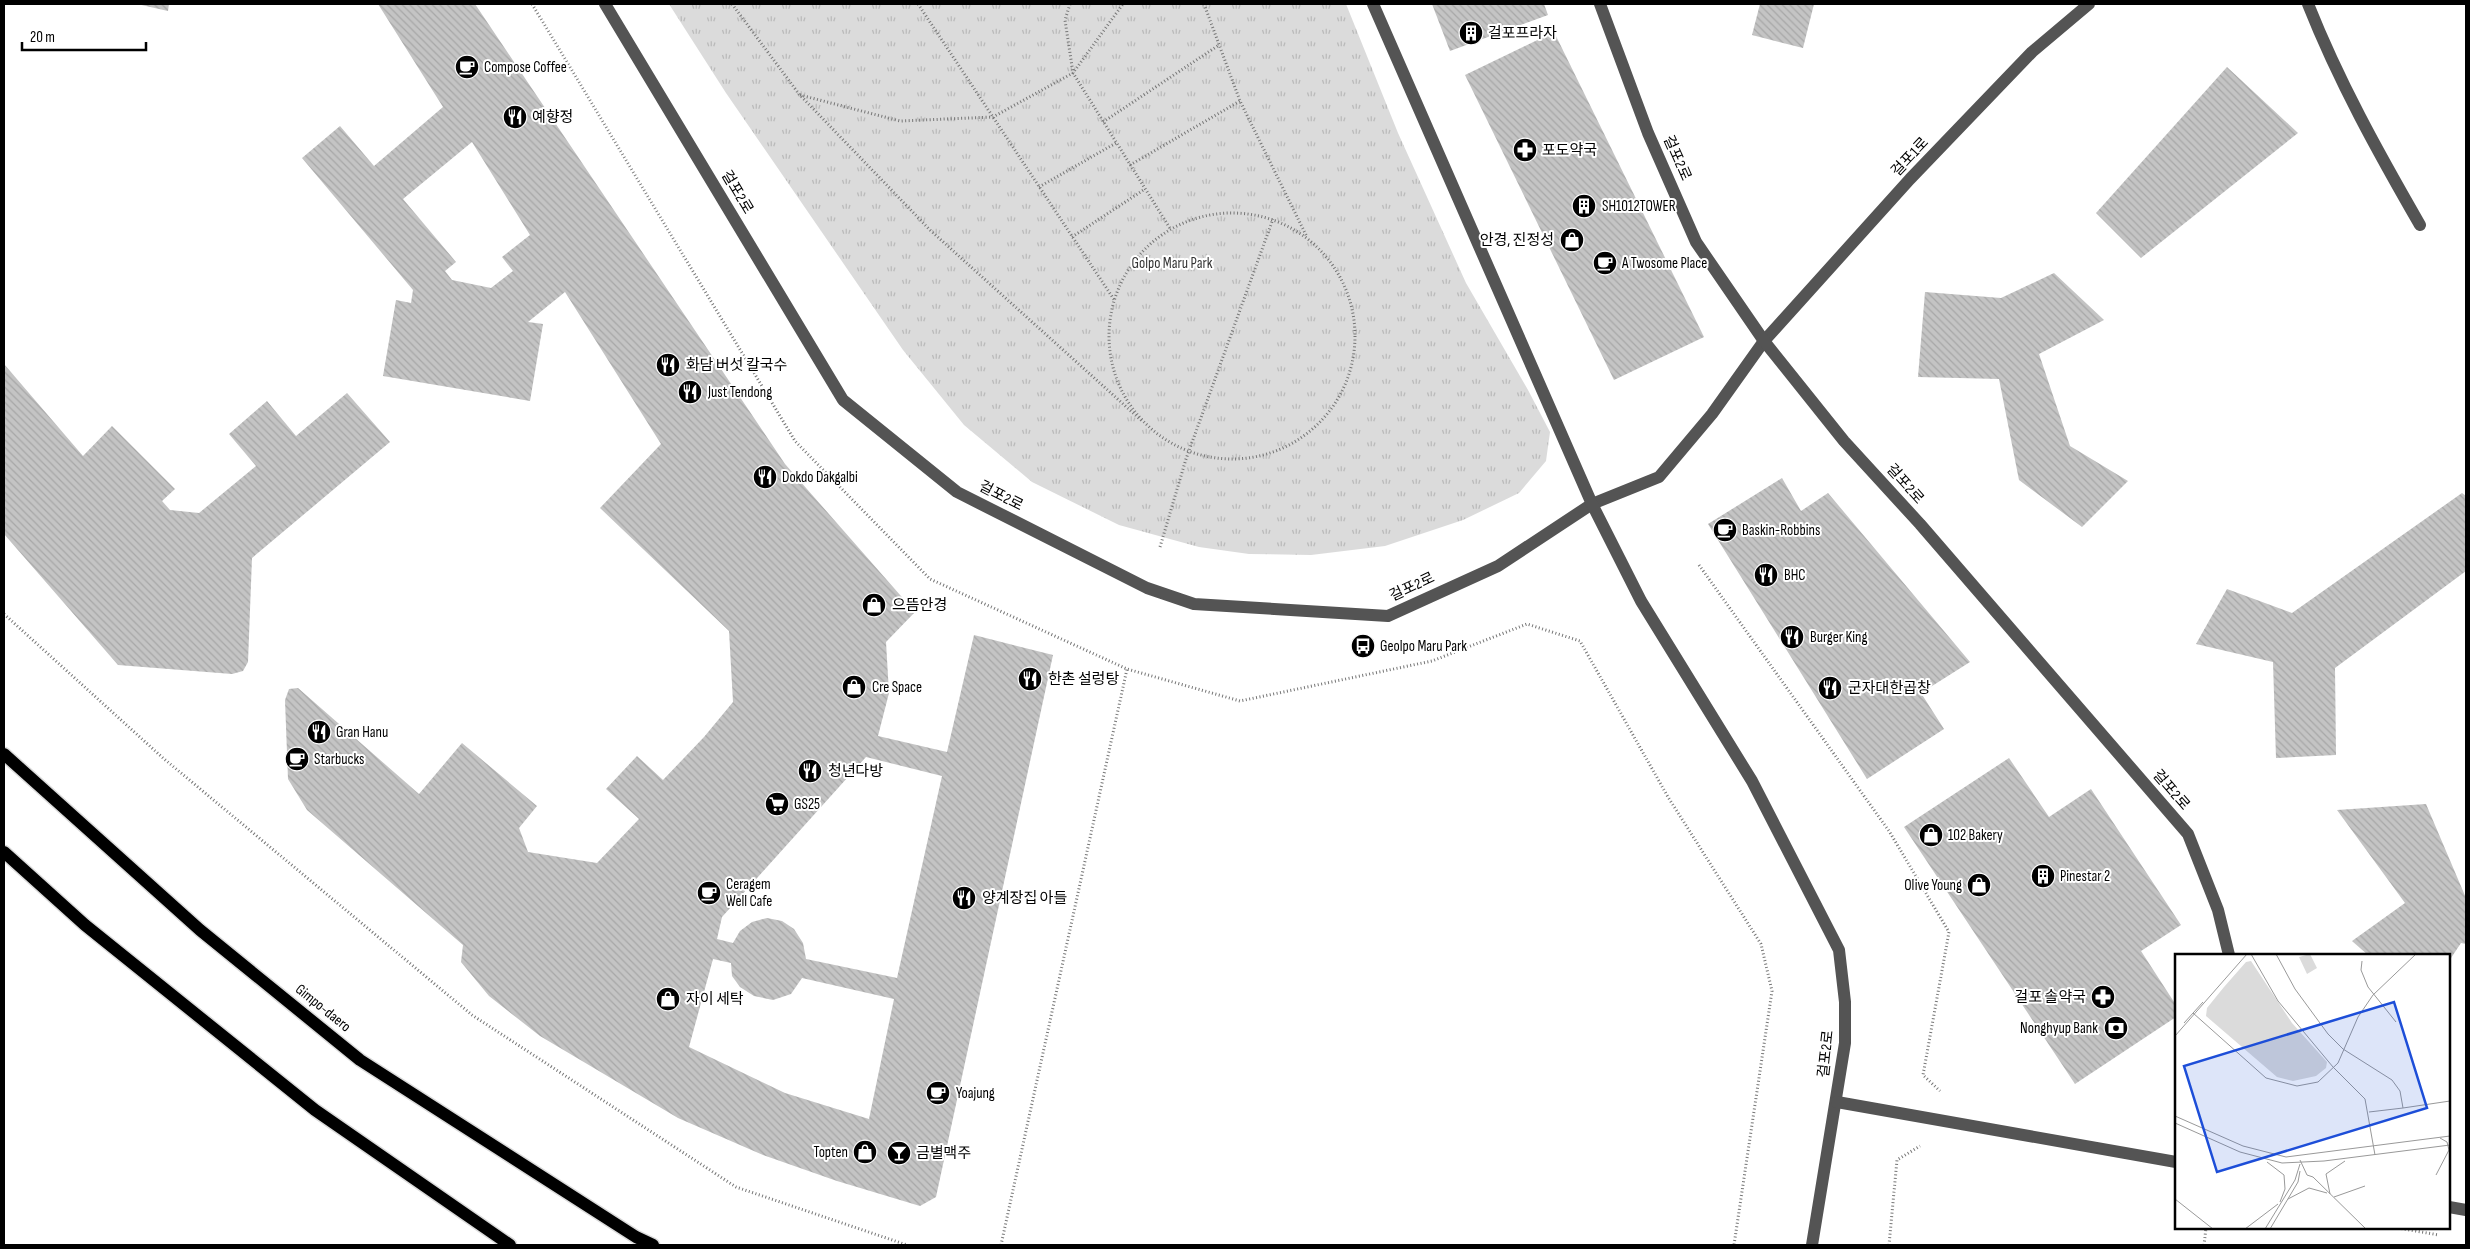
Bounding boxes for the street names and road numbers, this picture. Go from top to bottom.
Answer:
street label: 걸포2로 [1659,132,1695,184]
street label: 걸포1로 [1887,133,1933,181]
street label: 걸포2로 [717,167,757,217]
street label: 걸포2로 [1882,460,1928,508]
street label: 걸포2로 [975,477,1027,515]
street label: 걸포2로 [1386,568,1438,606]
street label: 걸포2로 [2148,766,2194,814]
street label: Gimpo-daero [291,980,355,1036]
street label: 걸포2로 [1814,1029,1838,1079]

